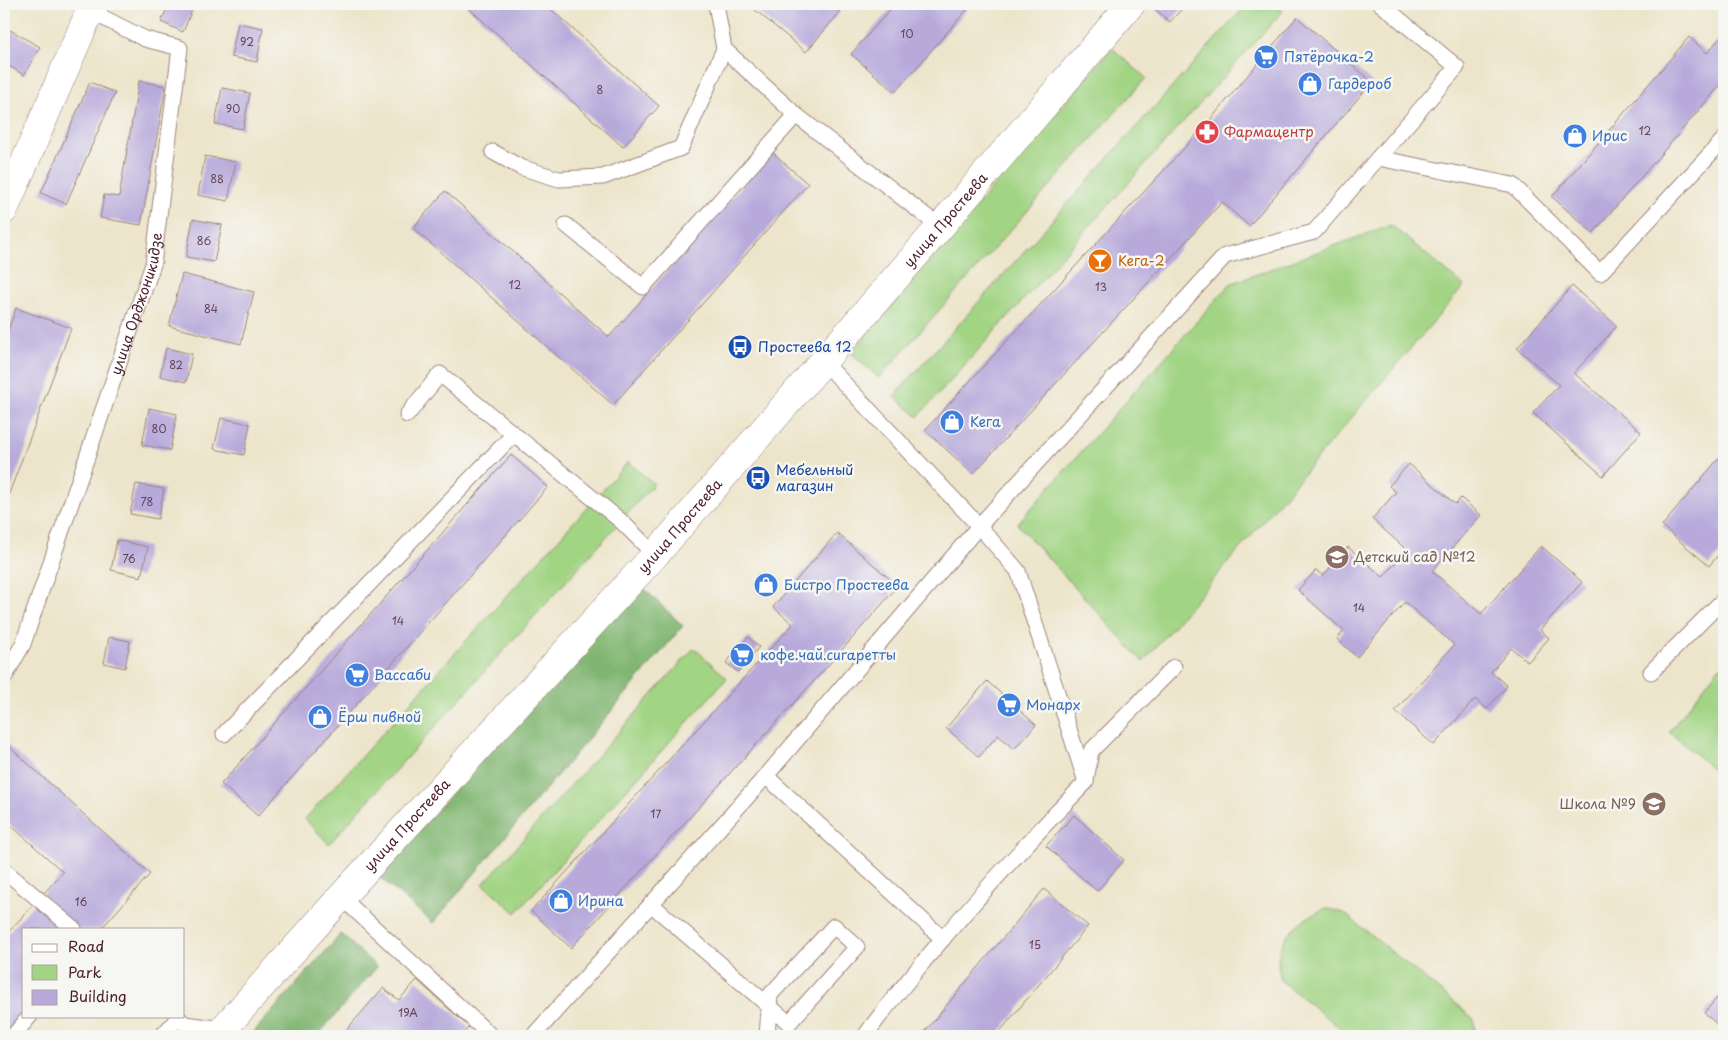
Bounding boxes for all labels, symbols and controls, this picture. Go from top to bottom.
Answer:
house number: 10 [901,25,913,42]
house number: 92 [240,33,254,50]
supermarket icon: Пятёрочка-2 [1253,44,1279,70]
place label: Пятёрочка-2 [1284,46,1374,67]
shop icon: Гардероб [1297,71,1323,97]
place label: Гардероб [1328,73,1392,94]
house number: 8 [597,81,604,98]
house number: 90 [226,100,240,117]
pharmacy icon: Фармацентр [1194,119,1220,145]
place label: Фармацентр [1224,121,1314,142]
house number: 12 [1639,122,1652,139]
shop icon: Ирис [1562,123,1588,149]
place label: Ирис [1592,125,1627,146]
street label: улица Простеева [898,168,992,272]
house number: 88 [210,170,224,187]
street label: улица Орджоникидзе [105,231,167,378]
house number: 86 [197,232,211,249]
bar icon: Кега-2 [1087,248,1113,274]
place label: Кега-2 [1118,250,1165,271]
house number: 12 [509,276,522,293]
house number: 13 [1095,278,1107,295]
house number: 84 [204,300,218,317]
bus stop icon: Простеева 12 [727,334,753,360]
place label: Простеева 12 [758,336,852,357]
house number: 82 [169,356,183,373]
shop icon: Кега [939,409,965,435]
place label: Кега [970,411,1001,432]
house number: 80 [152,420,166,437]
place label: Мебельный магазин [776,459,853,496]
bus stop icon: Мебельный магазин [745,465,771,491]
street label: улица Простеева [633,474,727,577]
house number: 78 [141,493,154,510]
school or university icon: Детский сад №12 [1324,544,1350,570]
place label: Детский сад №12 [1353,546,1476,567]
house number: 76 [122,550,136,567]
shop icon: Бистро Простеева [753,572,779,598]
place label: Бистро Простеева [784,574,909,595]
house number: 14 [1353,599,1365,616]
house number: 14 [392,612,404,629]
supermarket icon: кофе.чай.сигаретты [729,642,755,668]
place label: кофе.чай.сигаретты [760,644,896,665]
supermarket icon: Вассаби [344,662,370,688]
place label: Вассаби [374,664,431,685]
supermarket icon: Монарх [996,692,1022,718]
place label: Монарх [1026,694,1081,715]
shop icon: Ёрш пивной [307,704,333,730]
place label: Ёрш пивной [338,706,421,727]
street label: улица Простеева [359,773,455,876]
school or university icon: Школа №9 [1641,791,1667,817]
place label: Школа №9 [1559,793,1636,814]
house number: 17 [651,805,662,822]
shop icon: Ирина [548,888,574,914]
place label: Ирина [578,890,624,911]
house number: 16 [75,893,88,910]
legend [22,928,185,1018]
text: Road [68,934,104,957]
house number: 15 [1029,936,1041,953]
text: Park [68,960,102,983]
text: Building [68,984,127,1007]
house number: 19А [398,1004,418,1021]

